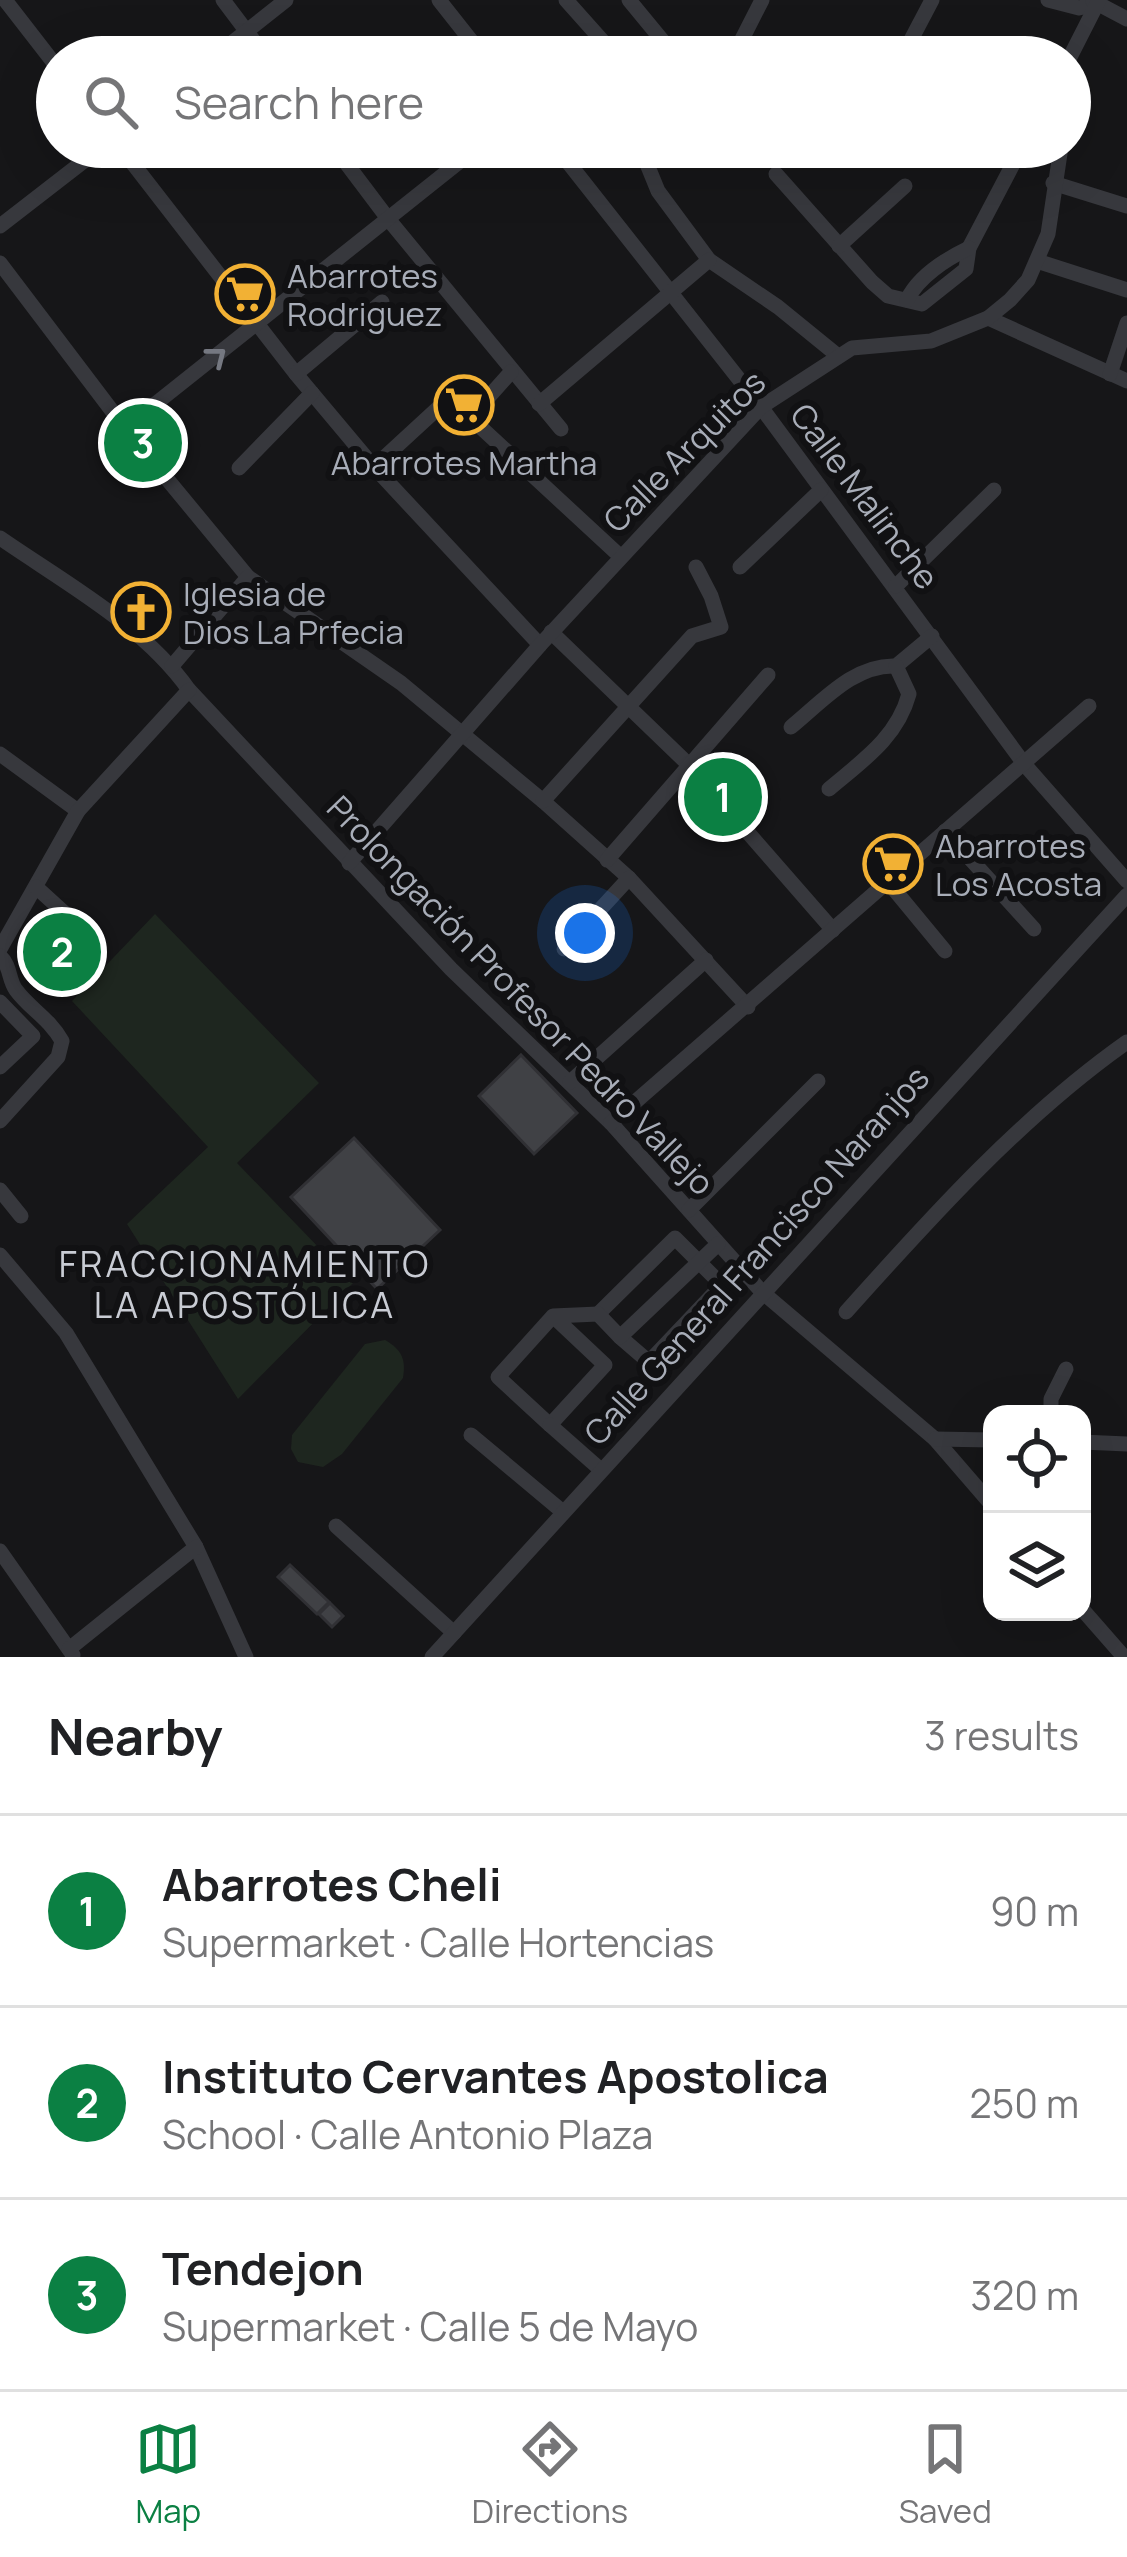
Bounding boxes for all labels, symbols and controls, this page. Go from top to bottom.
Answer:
search box [36,36,1091,168]
icon: search [78,69,144,135]
text: Search here [174,71,424,133]
place label: Abarrotes Rodriguez [287,253,442,336]
supermarket icon: Abarrotes Rodriguez [214,263,276,325]
one-way arrow [203,349,225,370]
street label: Calle Arquitos [593,360,775,542]
supermarket icon: Abarrotes Martha [433,374,495,436]
street label: Calle Malinche [780,394,950,598]
pin: 3 [104,398,182,488]
place label: Abarrotes Martha [331,440,597,485]
place label: Iglesia de Dios La Prfecia [183,571,404,654]
church icon: Iglesia de Dios La Prfecia [110,581,172,643]
pin: 1 [684,752,762,842]
street label: Prolongación Profesor Pedro Vallejo [318,785,724,1205]
place label: Abarrotes Los Acosta [935,823,1102,906]
supermarket icon: Abarrotes Los Acosta [862,833,924,895]
your location [555,903,615,963]
pin: 2 [23,907,101,997]
street label: Calle General Francisco Naranjos [574,1056,938,1454]
district label: FRACCIONAMIENTO LA APOSTÓLICA [59,1239,431,1329]
map controls [983,1405,1091,1621]
button: locate [983,1405,1091,1513]
button: layers [983,1513,1091,1621]
text: Nearby [48,1701,223,1770]
text: 3 results [924,1708,1079,1762]
text: Abarrotes Cheli [162,1853,502,1915]
text: 1 [78,1884,96,1938]
text: 90 m [990,1884,1079,1938]
text: Supermarket · Calle Hortencias [162,1915,714,1969]
text: Instituto Cervantes Apostolica [162,2045,829,2107]
text: 2 [75,2076,99,2130]
text: 250 m [970,2076,1079,2130]
text: School · Calle Antonio Plaza [162,2107,653,2161]
text: Tendejon [162,2237,364,2299]
text: 3 [76,2268,98,2322]
text: 320 m [971,2268,1079,2322]
text: Supermarket · Calle 5 de Mayo [162,2299,698,2353]
tab: Map [135,2416,201,2533]
tab: Directions [472,2416,628,2533]
tab: Saved [899,2416,992,2533]

